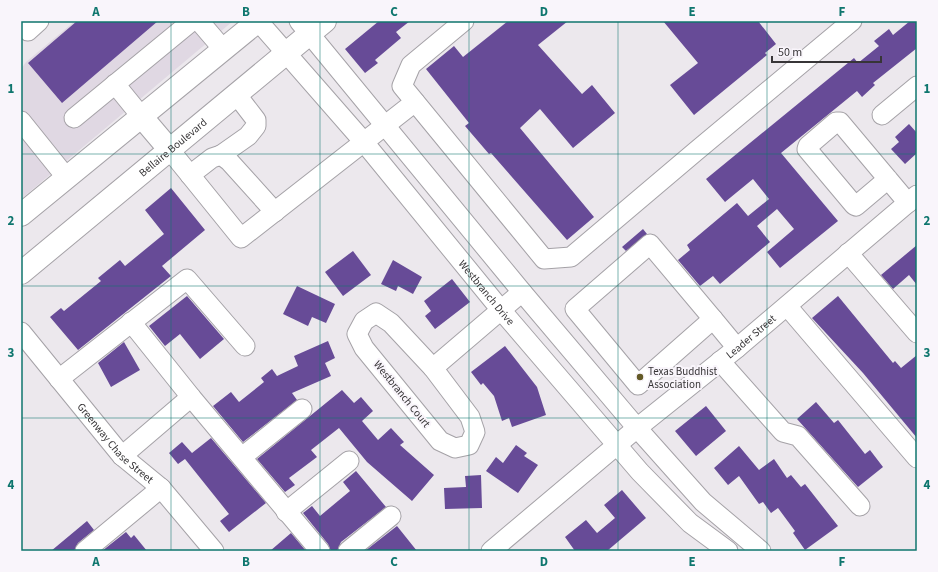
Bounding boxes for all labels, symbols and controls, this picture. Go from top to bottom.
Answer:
text: A [91,3,100,21]
text: B [242,3,250,21]
text: C [390,3,398,21]
text: D [540,3,548,21]
text: E [688,3,696,21]
text: F [839,3,846,21]
scale bar [772,38,881,64]
text: 50 m [778,44,802,61]
text: 1 [8,80,15,98]
text: 1 [924,80,931,98]
street label: Bellaire Boulevard [135,115,210,180]
text: 2 [8,212,15,230]
text: 2 [924,212,931,230]
street label: Westbranch Drive [455,257,519,329]
street label: Leader Street [722,311,779,362]
text: 3 [8,344,15,362]
text: 3 [924,344,931,362]
street label: Westbranch Court [370,357,434,431]
place label: Texas Buddhist Association [648,364,717,392]
marker: Texas Buddhist Association [635,372,645,382]
street label: Greenway Chase Street [74,399,157,487]
text: 4 [8,476,15,494]
text: 4 [924,476,931,494]
text: A [91,553,100,571]
text: B [242,553,250,571]
text: C [390,553,398,571]
text: D [540,553,548,571]
text: E [688,553,696,571]
text: F [839,553,846,571]

